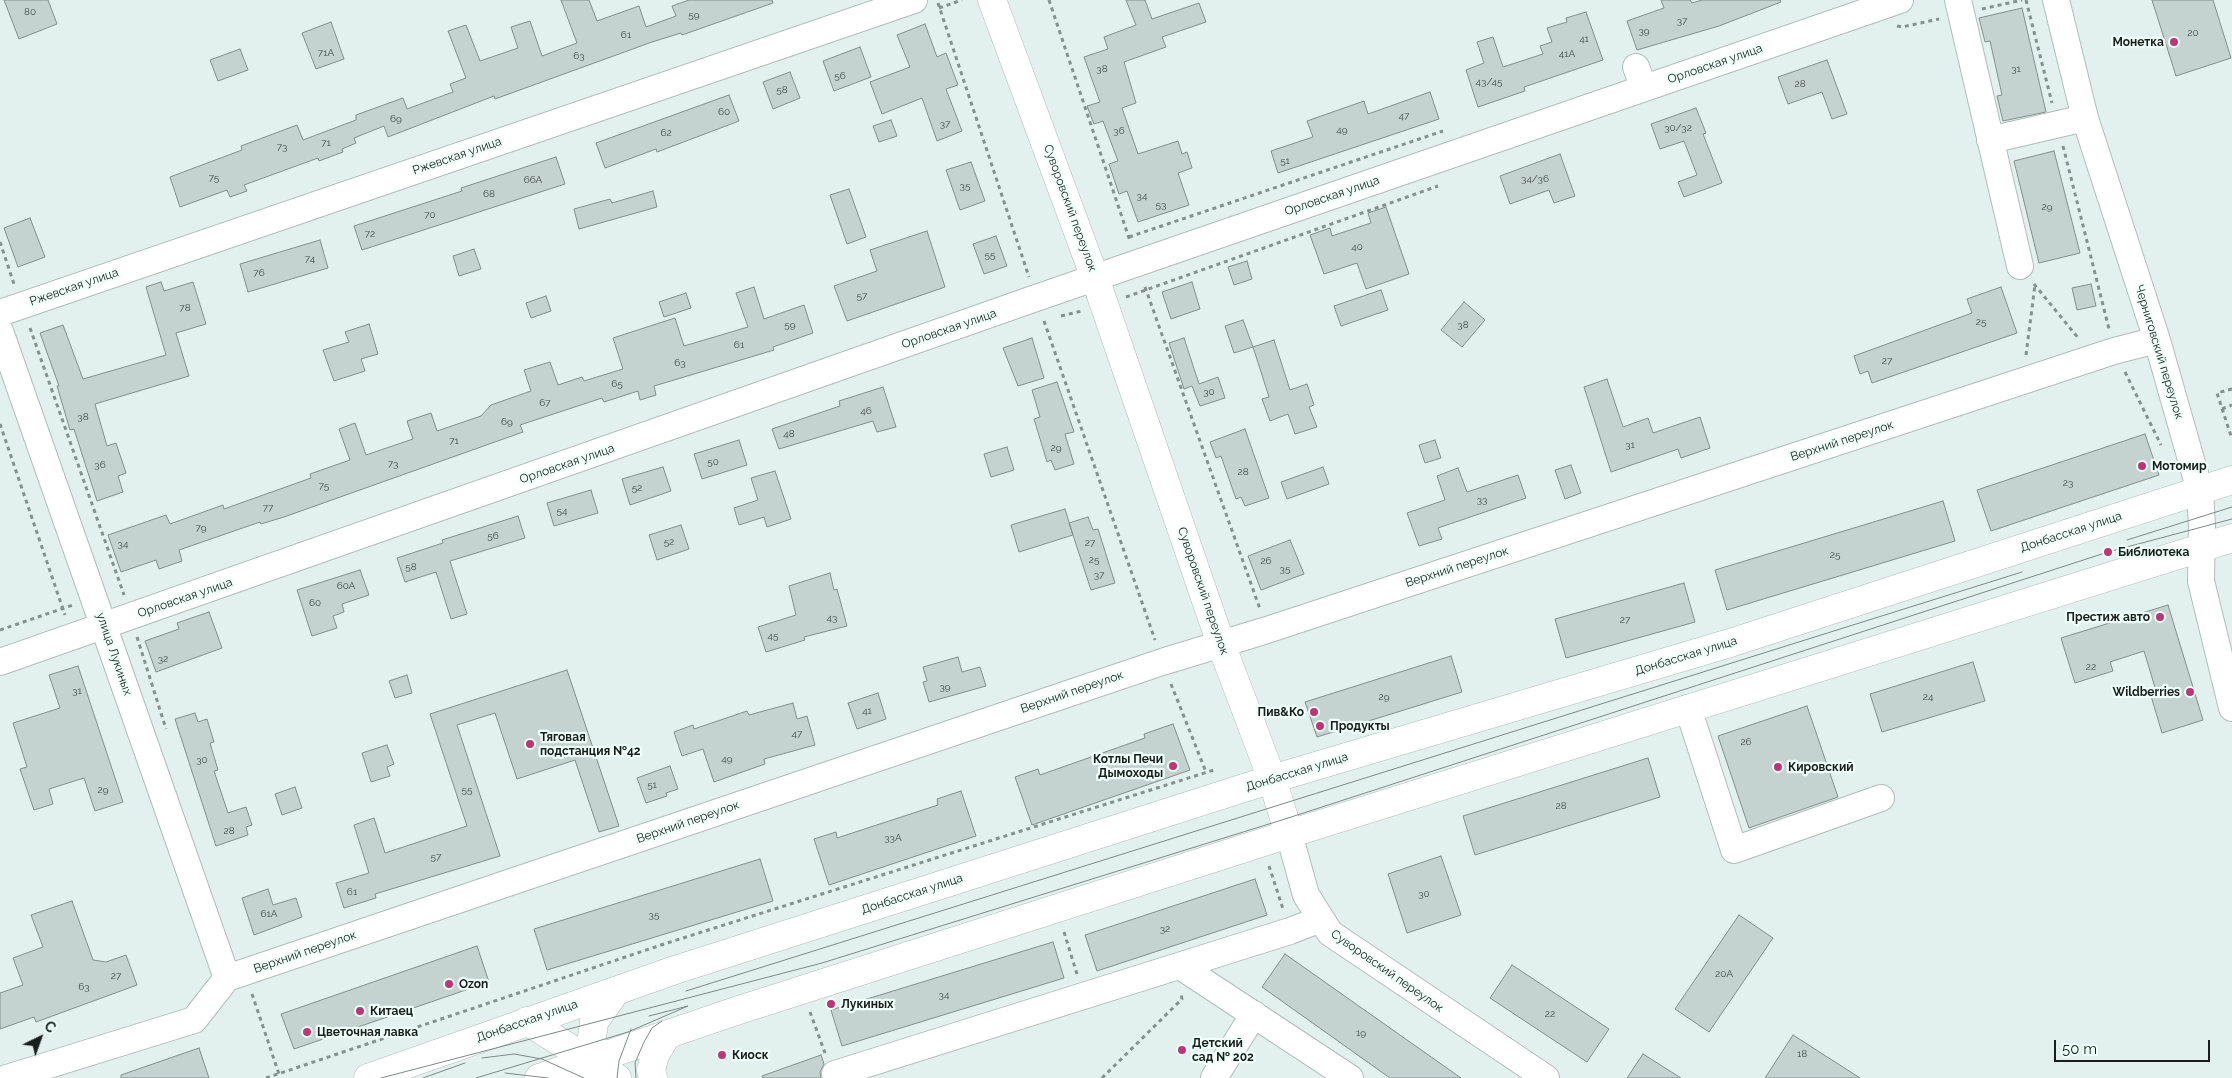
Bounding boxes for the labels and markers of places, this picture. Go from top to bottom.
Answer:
place label: Монетка [2112,35,2164,49]
marker: Монетка [2168,36,2180,48]
place label: Мотомир [2152,459,2207,473]
marker: Мотомир [2136,460,2148,472]
place label: Библиотека [2118,545,2189,559]
marker: Библиотека [2102,546,2114,558]
place label: Престиж авто [2066,610,2150,624]
marker: Престиж авто [2154,611,2166,623]
place label: Wildberries [2113,685,2180,699]
marker: Wildberries [2184,686,2196,698]
place label: Пив&Ко [1257,705,1304,719]
marker: Пив&Ко [1308,706,1320,718]
place label: Продукты [1330,719,1390,733]
marker: Продукты [1314,720,1326,732]
place label: Тяговая подстанция №42 [540,730,641,758]
marker: Тяговая подстанция №42 [524,738,536,750]
place label: Котлы Печи Дымоходы [1093,752,1163,780]
marker: Котлы Печи Дымоходы [1167,760,1179,772]
place label: Кировский [1788,760,1854,774]
marker: Кировский [1772,761,1784,773]
place label: Ozon [459,977,488,991]
marker: Ozon [443,978,455,990]
place label: Лукиных [841,997,893,1011]
marker: Лукиных [825,998,837,1010]
place label: Китаец [370,1004,413,1018]
marker: Китаец [354,1005,366,1017]
place label: Цветочная лавка [317,1025,418,1039]
marker: Цветочная лавка [301,1026,313,1038]
place label: Детский сад № 202 [1192,1036,1254,1064]
marker: Детский сад № 202 [1176,1044,1188,1056]
place label: Киоск [732,1048,768,1062]
marker: Киоск [716,1049,728,1061]

